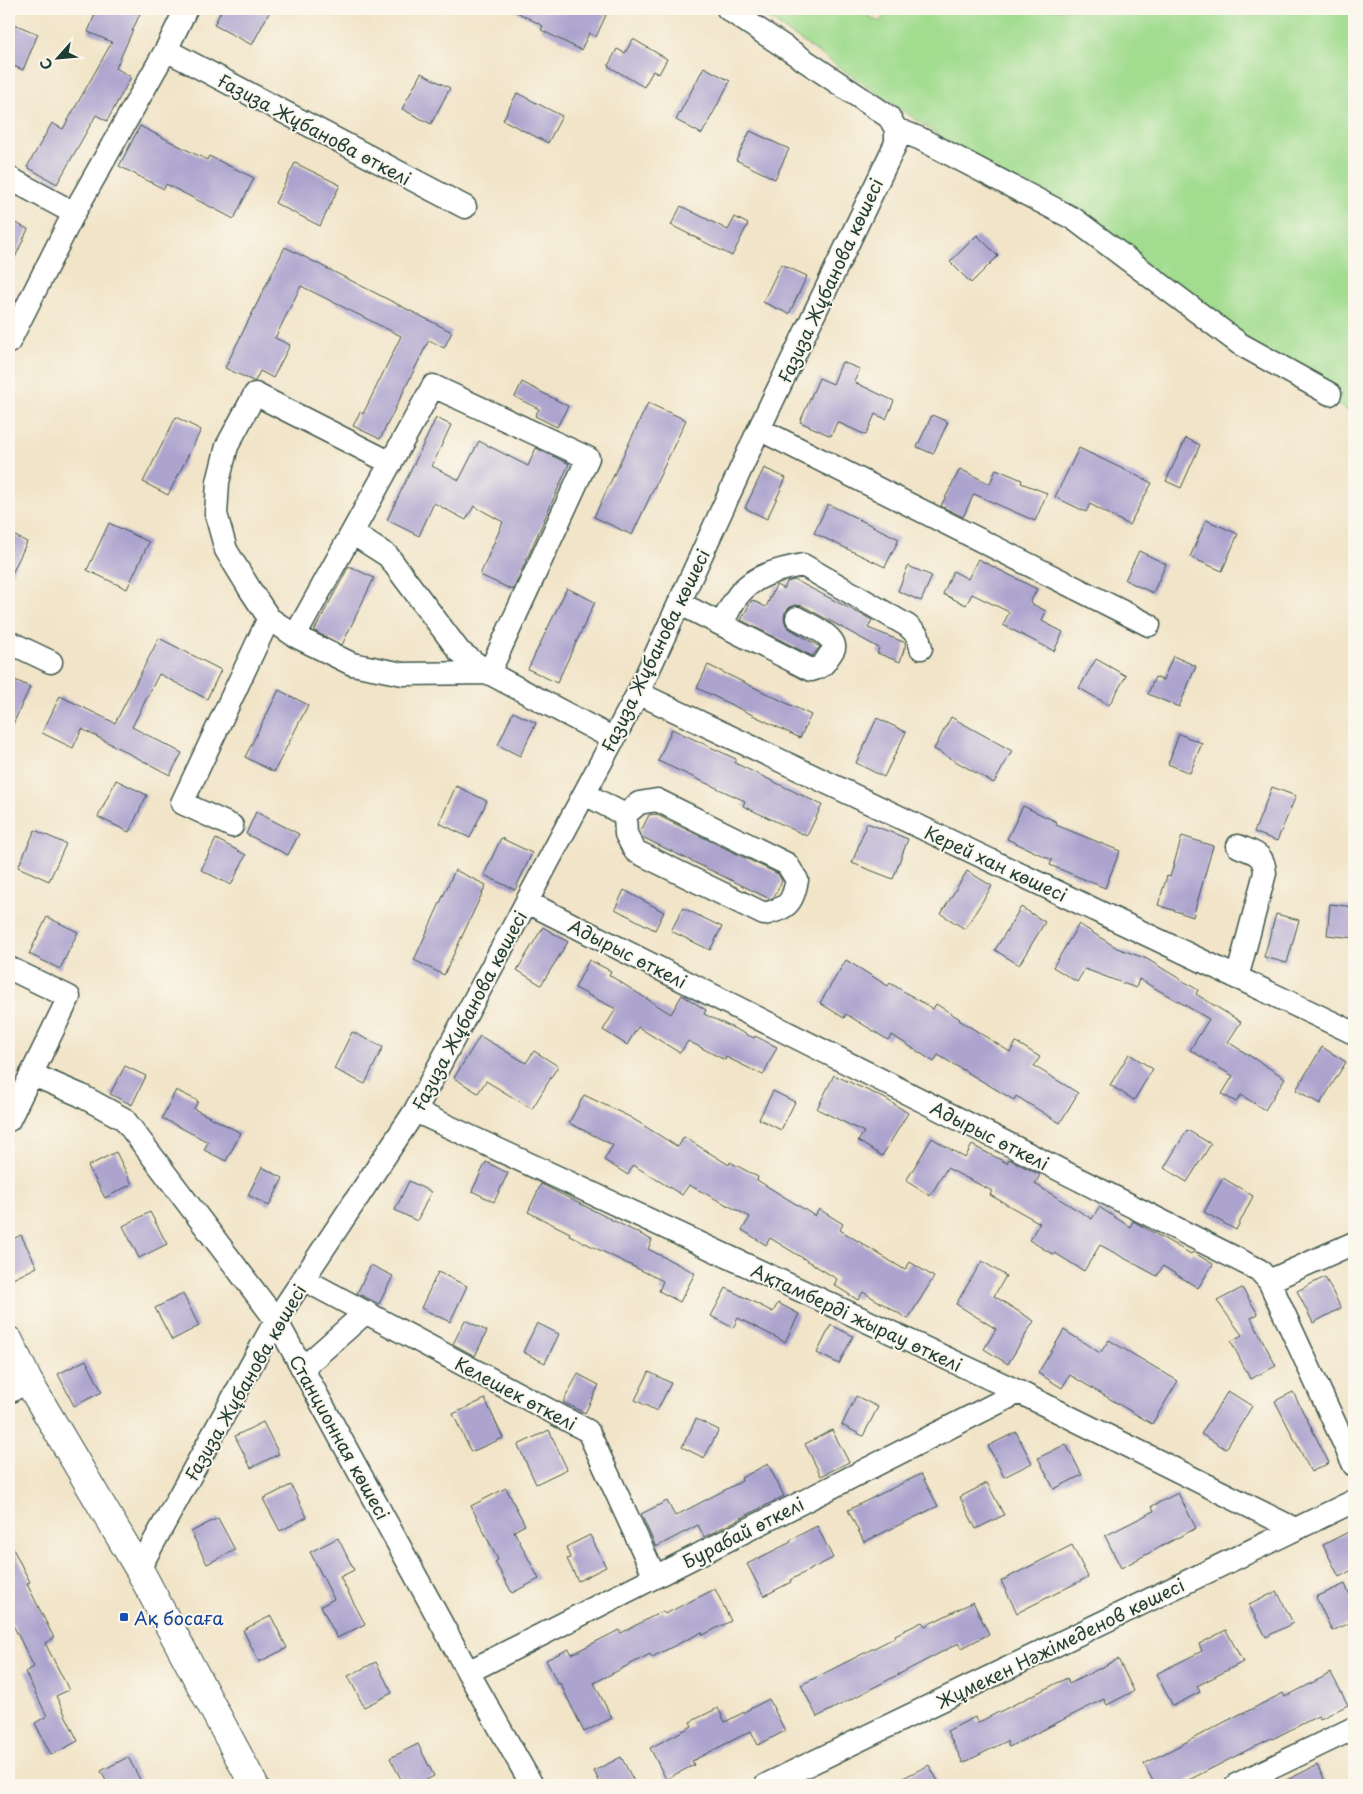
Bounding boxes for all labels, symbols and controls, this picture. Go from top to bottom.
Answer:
north arrow [32,32,82,82]
text: С [34,55,58,74]
street label: Ғазиза Жұбанова өткелі [214,67,416,191]
street label: Ғазиза Жұбанова көшесі [771,173,889,387]
street label: Ғазиза Жұбанова көшесі [594,544,716,756]
street label: Керей хан көшесі [920,818,1072,908]
street label: Ғазиза Жұбанова көшесі [405,905,533,1115]
street label: Адырыс өткелі [564,912,692,994]
street label: Адырыс өткелі [926,1094,1054,1176]
street label: Ақтамберді жырау өткелі [747,1256,967,1378]
street label: Ғазиза Жұбанова көшесі [178,1279,312,1485]
street label: Станционная көшесі [283,1349,397,1525]
street label: Келешек өткелі [450,1350,582,1436]
street label: Бурабай өткелі [678,1490,808,1574]
street label: Жұмекен Нәжімеденов көшесі [931,1571,1189,1715]
place label: Ақ босаға [134,1604,224,1631]
marker: Ақ босаға [118,1611,130,1623]

